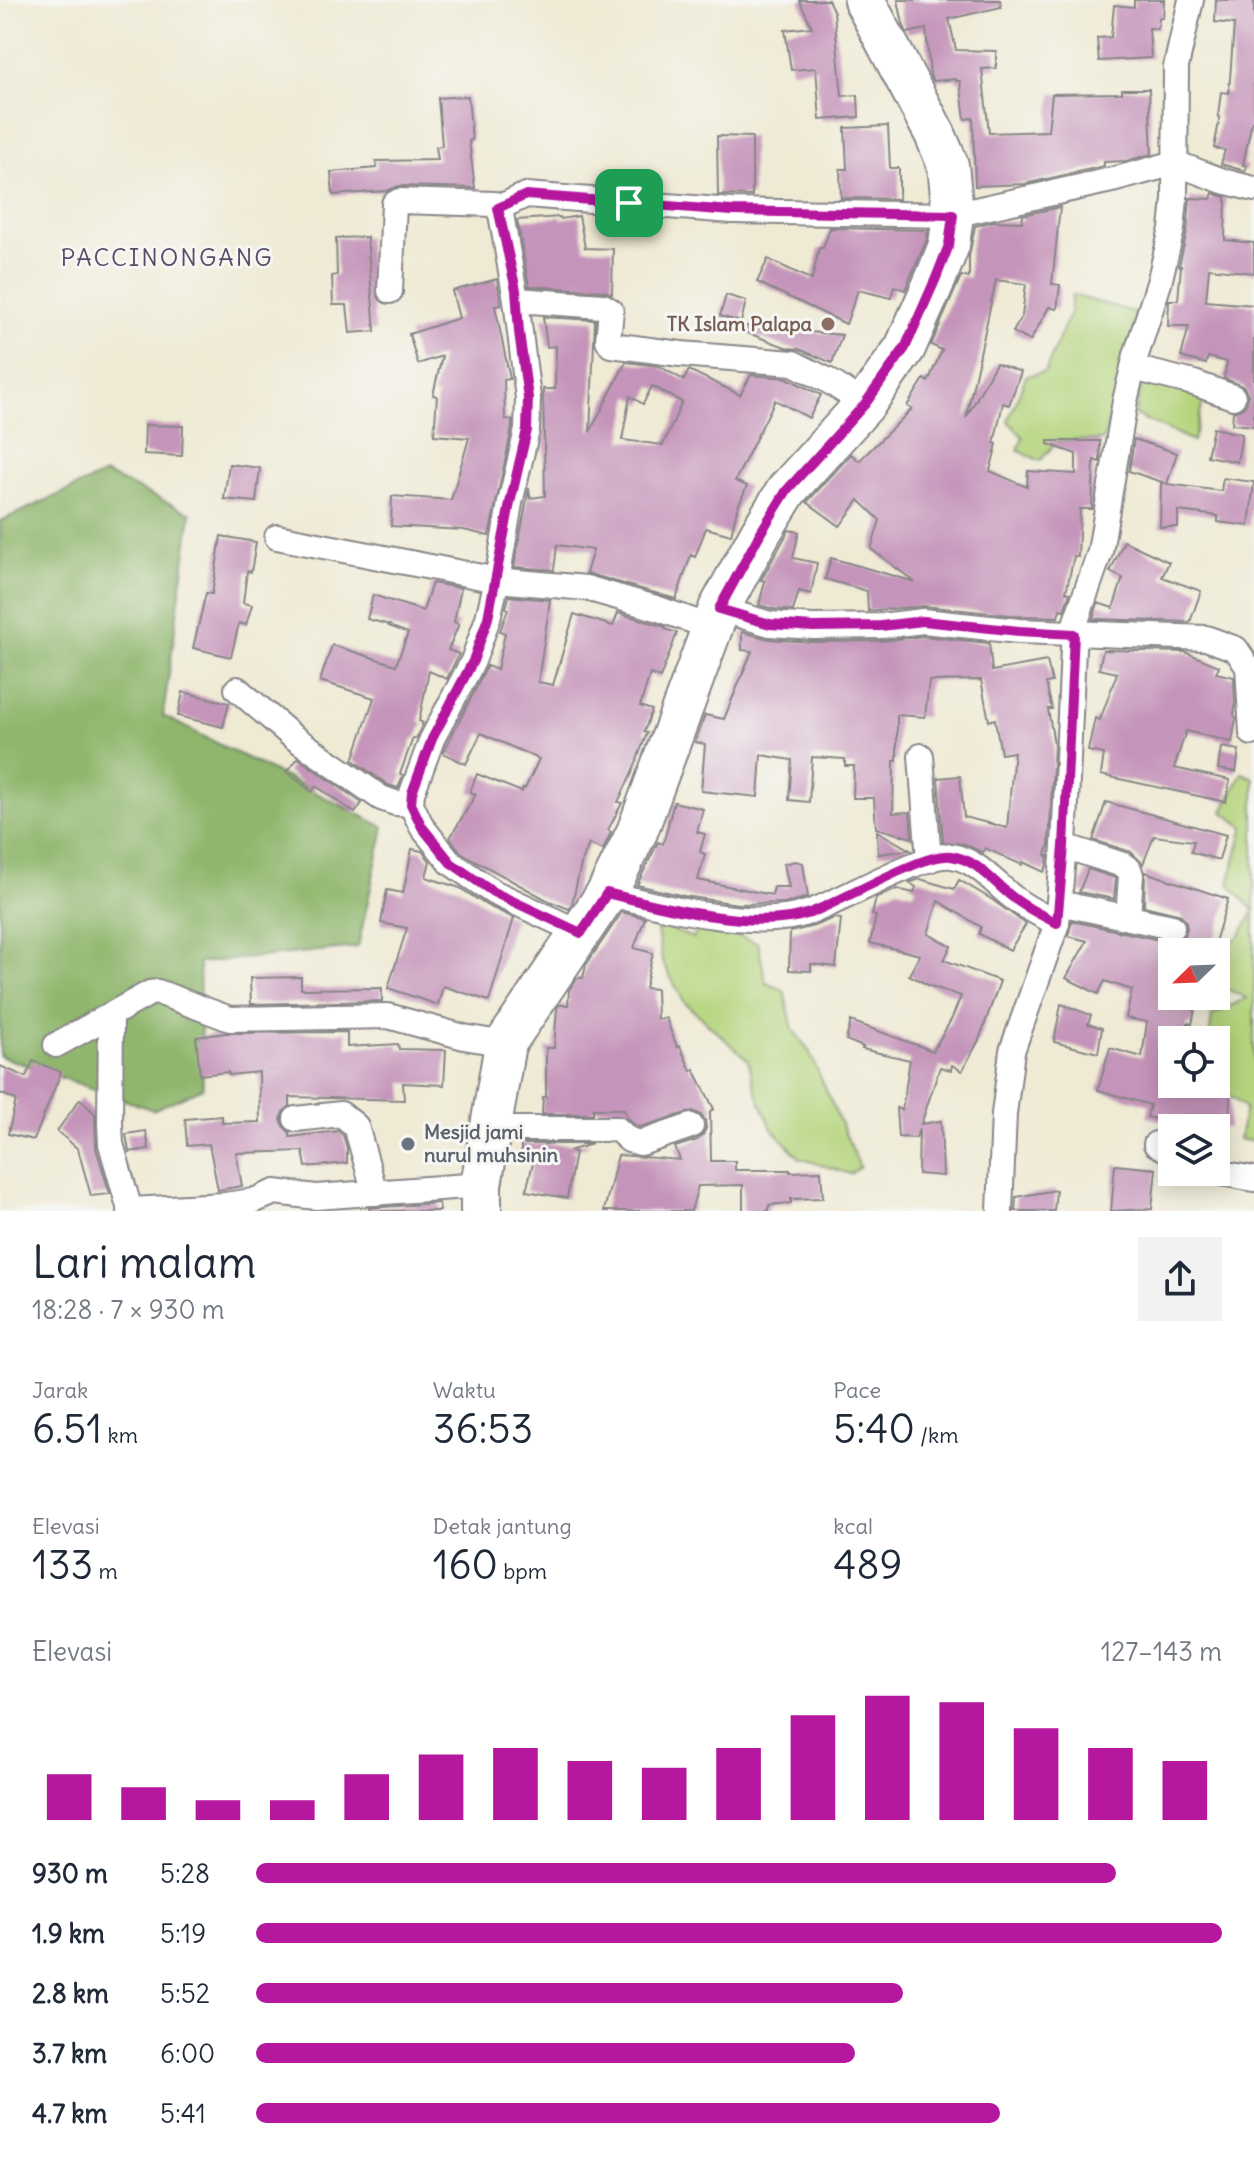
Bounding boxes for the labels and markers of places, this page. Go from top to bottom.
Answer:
pin [595,169,663,237]
place label: TK Islam Palapa [667,311,813,336]
marker: TK Islam Palapa [819,315,837,333]
place label: Mesjid jami nurul muhsinin [424,1119,559,1167]
marker: Mesjid jami nurul muhsinin [399,1135,417,1153]

